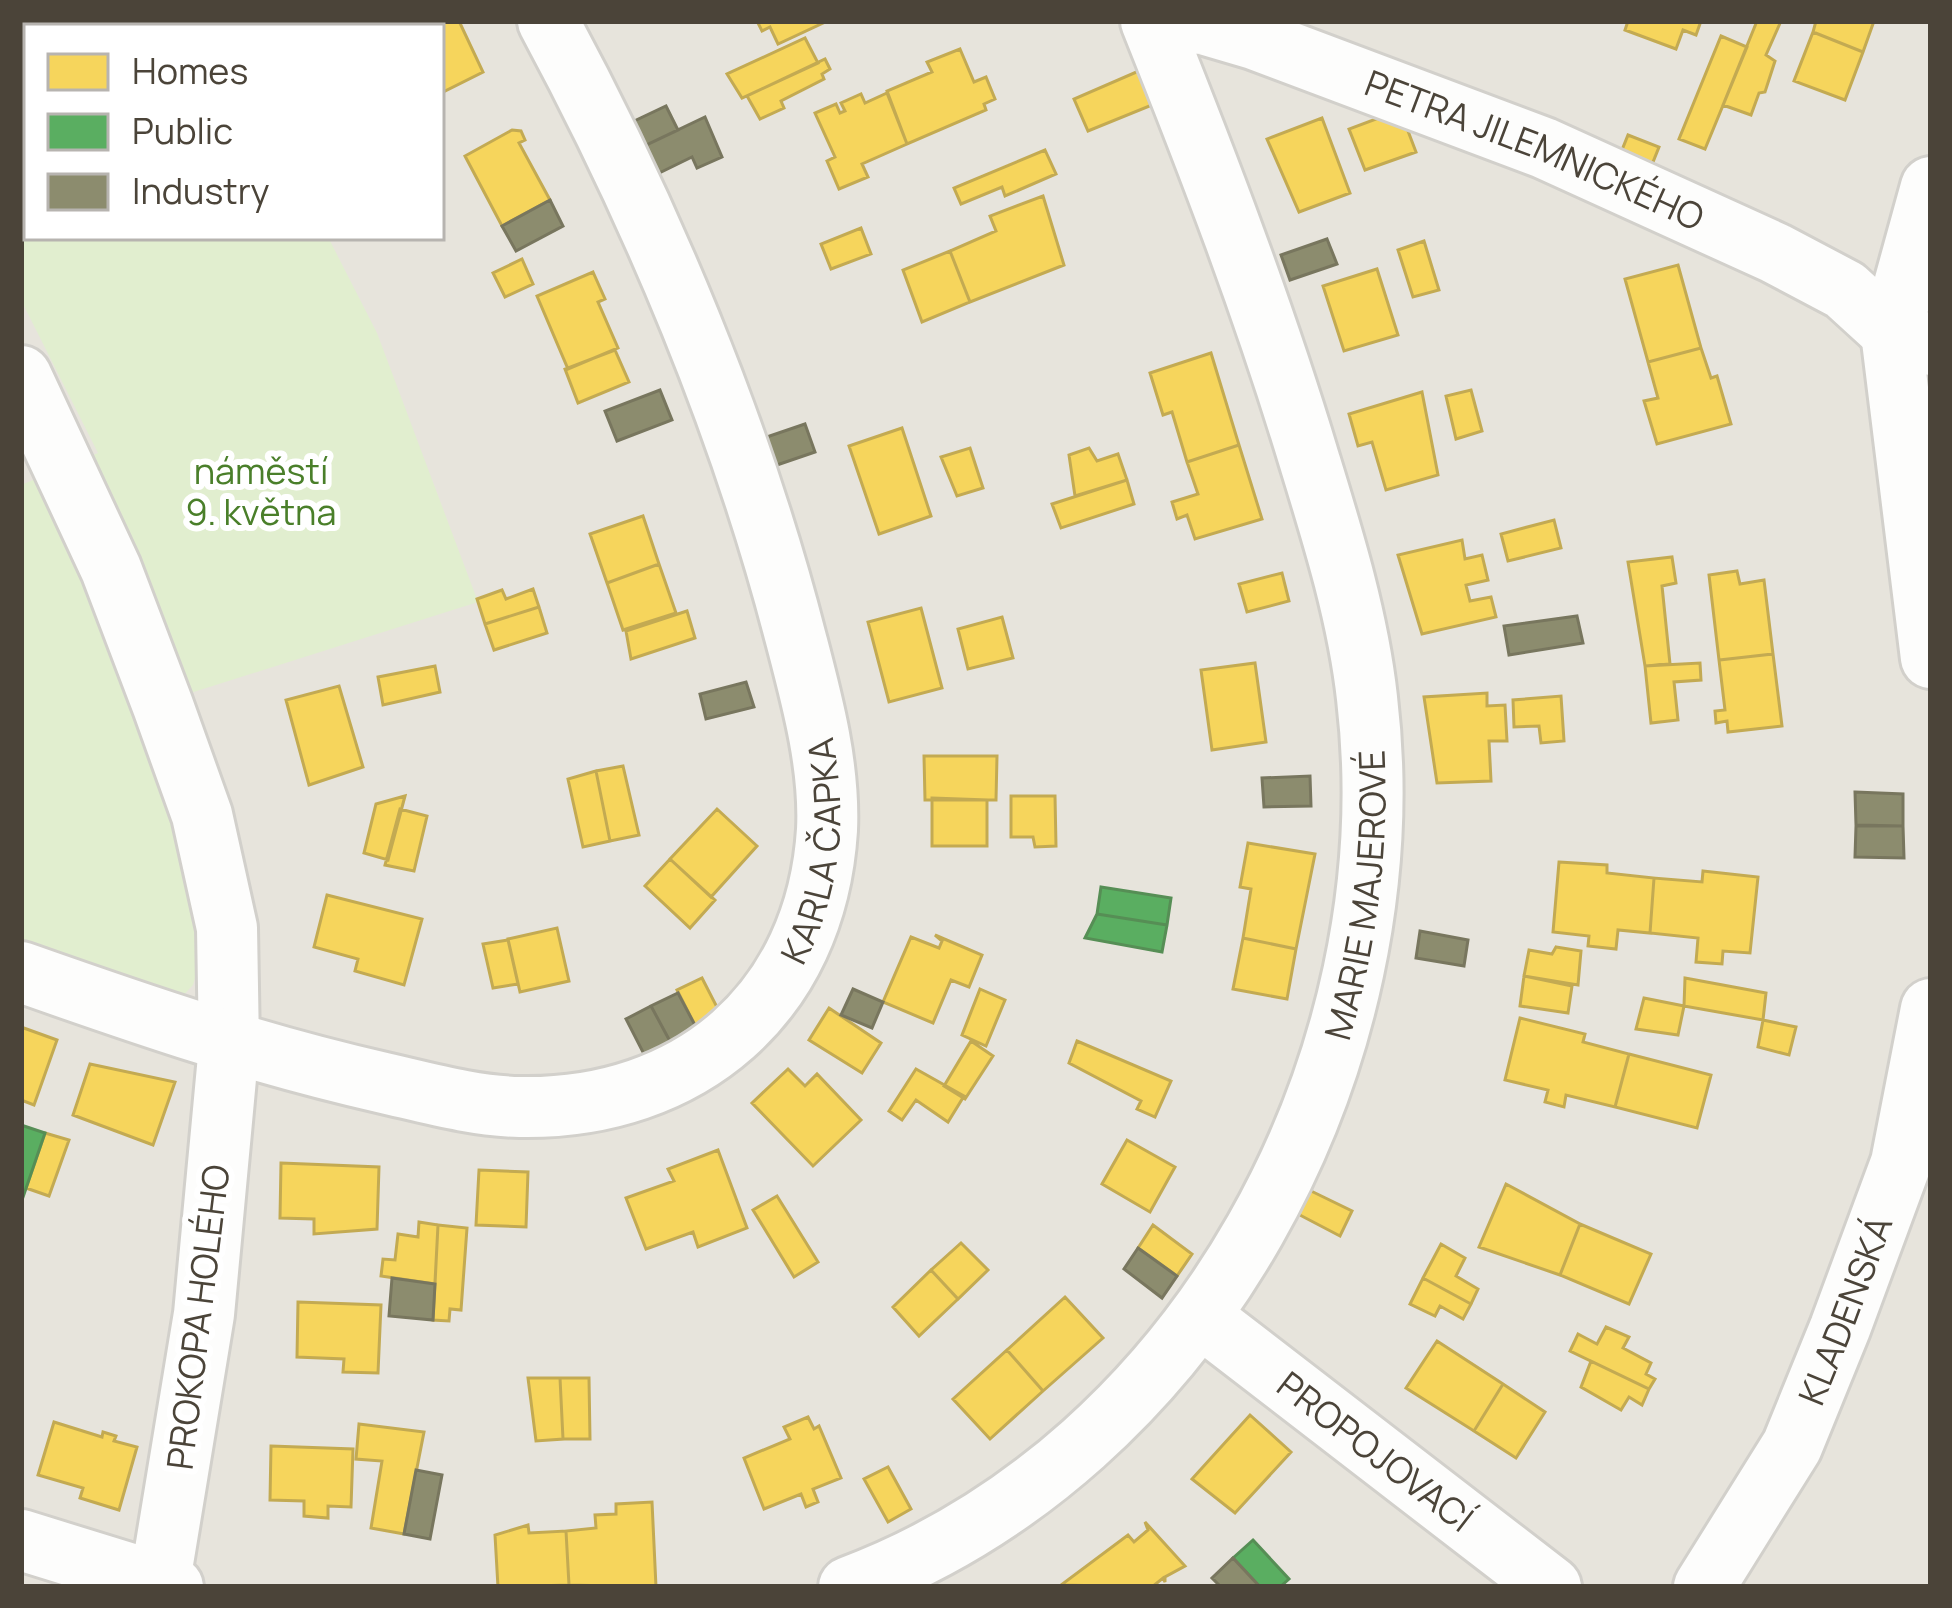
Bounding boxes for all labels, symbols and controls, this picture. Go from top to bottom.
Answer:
legend [24,24,444,240]
text: Homes [132,46,248,95]
street label: PETRA JILEMNICKÉHO [1358,58,1712,241]
text: Public [132,106,233,155]
text: Industry [132,166,269,215]
park label: náměstí 9. května [186,446,336,536]
street label: KARLA ČAPKA [769,734,851,972]
street label: MARIE MAJEROVÉ [1312,749,1397,1045]
street label: PROKOPA HOLÉHO [154,1162,241,1472]
street label: KLADENSKÁ [1786,1209,1903,1412]
street label: PROPOJOVACÍ [1268,1360,1484,1543]

